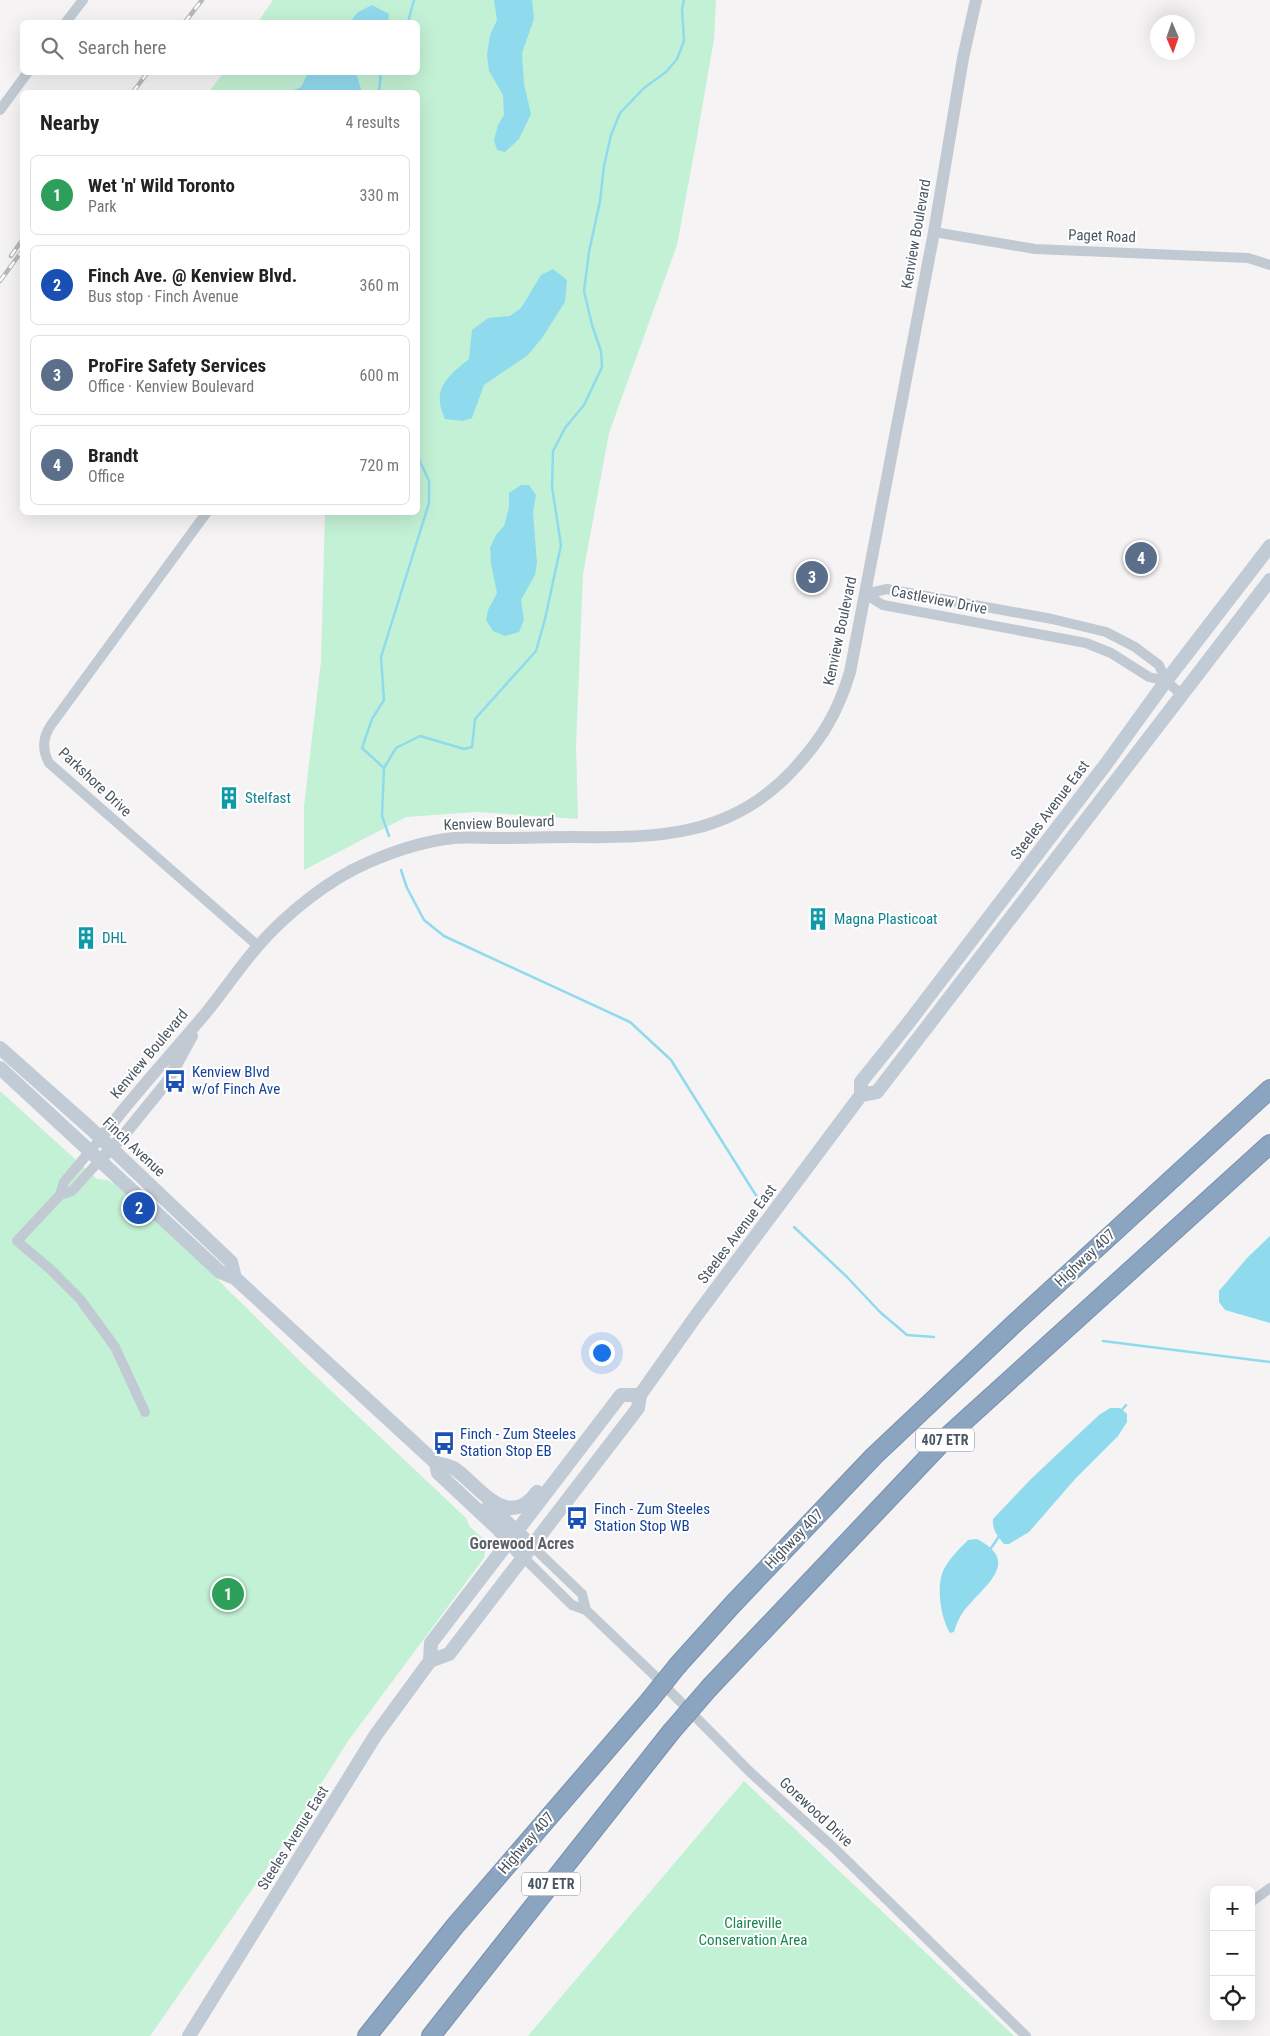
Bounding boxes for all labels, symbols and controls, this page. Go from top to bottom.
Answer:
north arrow [1150,15,1195,60]
search box [20,20,420,75]
icon: search [38,34,66,62]
text: Search here [78,36,166,59]
text: Nearby [40,111,99,135]
text: 4 results [345,113,400,132]
text: Wet 'n' Wild Toronto [88,174,235,197]
street label: Kenview Boulevard [897,178,935,290]
text: 1 [53,186,61,205]
text: 330 m [360,186,399,205]
text: Park [88,197,117,216]
street label: Paget Road [1068,226,1136,246]
text: Finch Ave. @ Kenview Blvd. [88,264,297,287]
text: 2 [53,276,61,295]
text: 360 m [360,276,399,295]
text: Bus stop · Finch Avenue [88,287,238,306]
text: ProFire Safety Services [88,354,266,377]
text: 3 [53,366,61,385]
text: 600 m [360,366,399,385]
text: Office · Kenview Boulevard [88,377,254,396]
text: Brandt [88,444,138,467]
text: 4 [53,456,61,475]
text: 720 m [360,456,399,475]
text: Office [88,467,124,486]
pin: 4 [1125,539,1157,577]
pin: 3 [796,558,828,596]
street label: Kenview Boulevard [820,575,860,687]
street label: Castleview Drive [889,582,989,618]
street label: Parkshore Drive [55,744,135,820]
street label: Steeles Avenue East [1007,757,1093,863]
building icon: Stelfast [216,785,242,811]
place label: Stelfast [245,789,291,807]
street label: Kenview Boulevard [443,812,555,834]
building icon: Magna Plasticoat [805,906,831,932]
place label: Magna Plasticoat [834,910,938,928]
building icon: DHL [73,925,99,951]
place label: DHL [102,929,127,947]
street label: Kenview Boulevard [106,1006,192,1102]
place label: Kenview Blvd w/of Finch Ave [192,1063,280,1098]
bus stop icon: Kenview Blvd w/of Finch Ave [162,1068,188,1094]
street label: Finch Avenue [99,1114,169,1180]
street label: Steeles Avenue East [694,1181,780,1287]
pin: 2 [123,1189,155,1227]
street label: Highway 407 [1051,1225,1119,1291]
your location [589,1340,615,1366]
place label: Finch - Zum Steeles Station Stop EB [460,1425,576,1460]
road number: 407 ETR [916,1428,974,1452]
bus stop icon: Finch - Zum Steeles Station Stop EB [431,1430,457,1456]
place label: Finch - Zum Steeles Station Stop WB [594,1500,710,1535]
bus stop icon: Finch - Zum Steeles Station Stop WB [564,1505,590,1531]
street label: Highway 407 [761,1505,827,1573]
district label: Gorewood Acres [470,1534,574,1553]
pin: 1 [212,1575,244,1613]
street label: Gorewood Drive [776,1774,856,1850]
street label: Steeles Avenue East [254,1783,332,1893]
street label: Highway 407 [494,1808,558,1878]
road number: 407 ETR [522,1872,580,1896]
map controls [1210,1886,1255,2021]
button: + [1210,1886,1255,1931]
park label: Claireville Conservation Area [699,1914,807,1949]
button: − [1210,1931,1255,1976]
button: locate [1210,1976,1255,2021]

